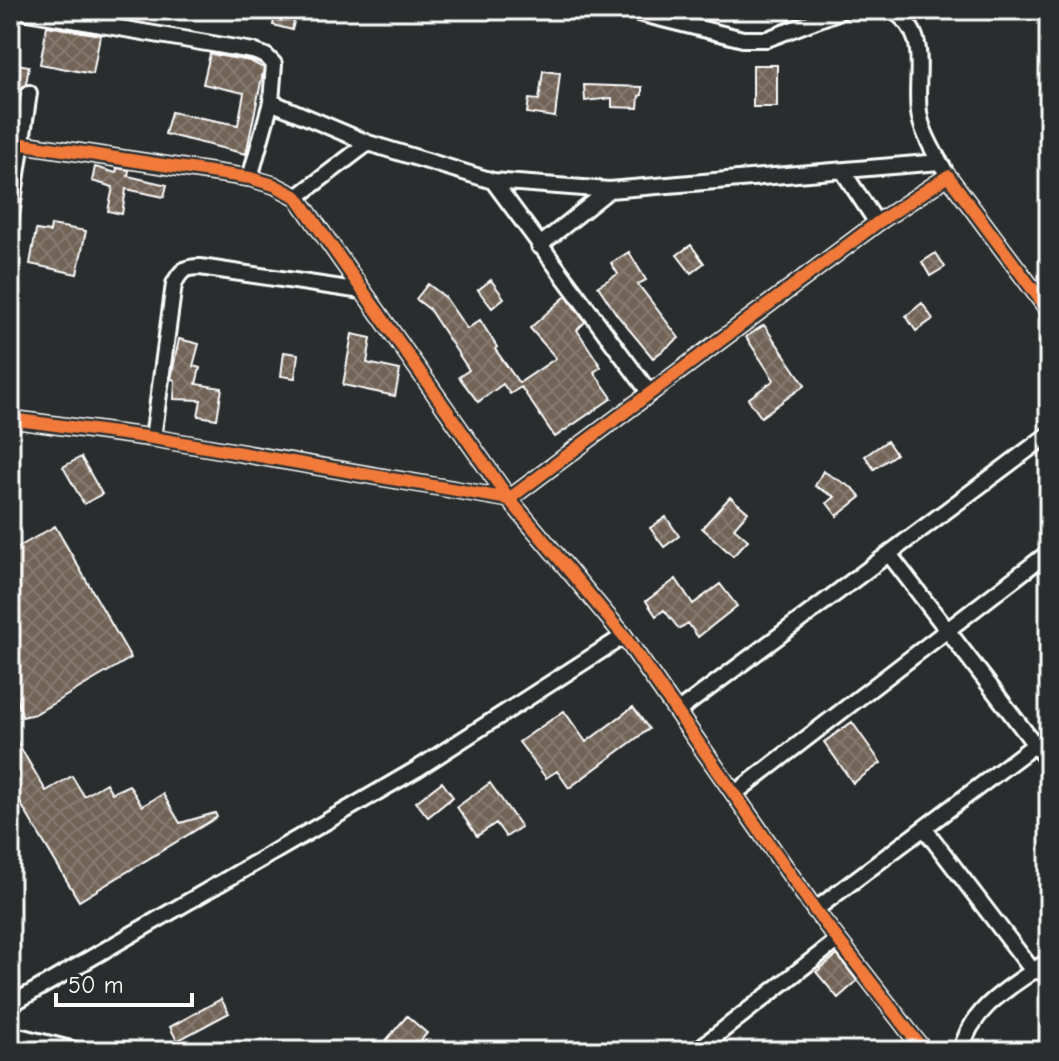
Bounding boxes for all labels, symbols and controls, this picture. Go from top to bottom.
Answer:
scale bar [56,957,192,1007]
text: 50 m [68,971,124,999]

